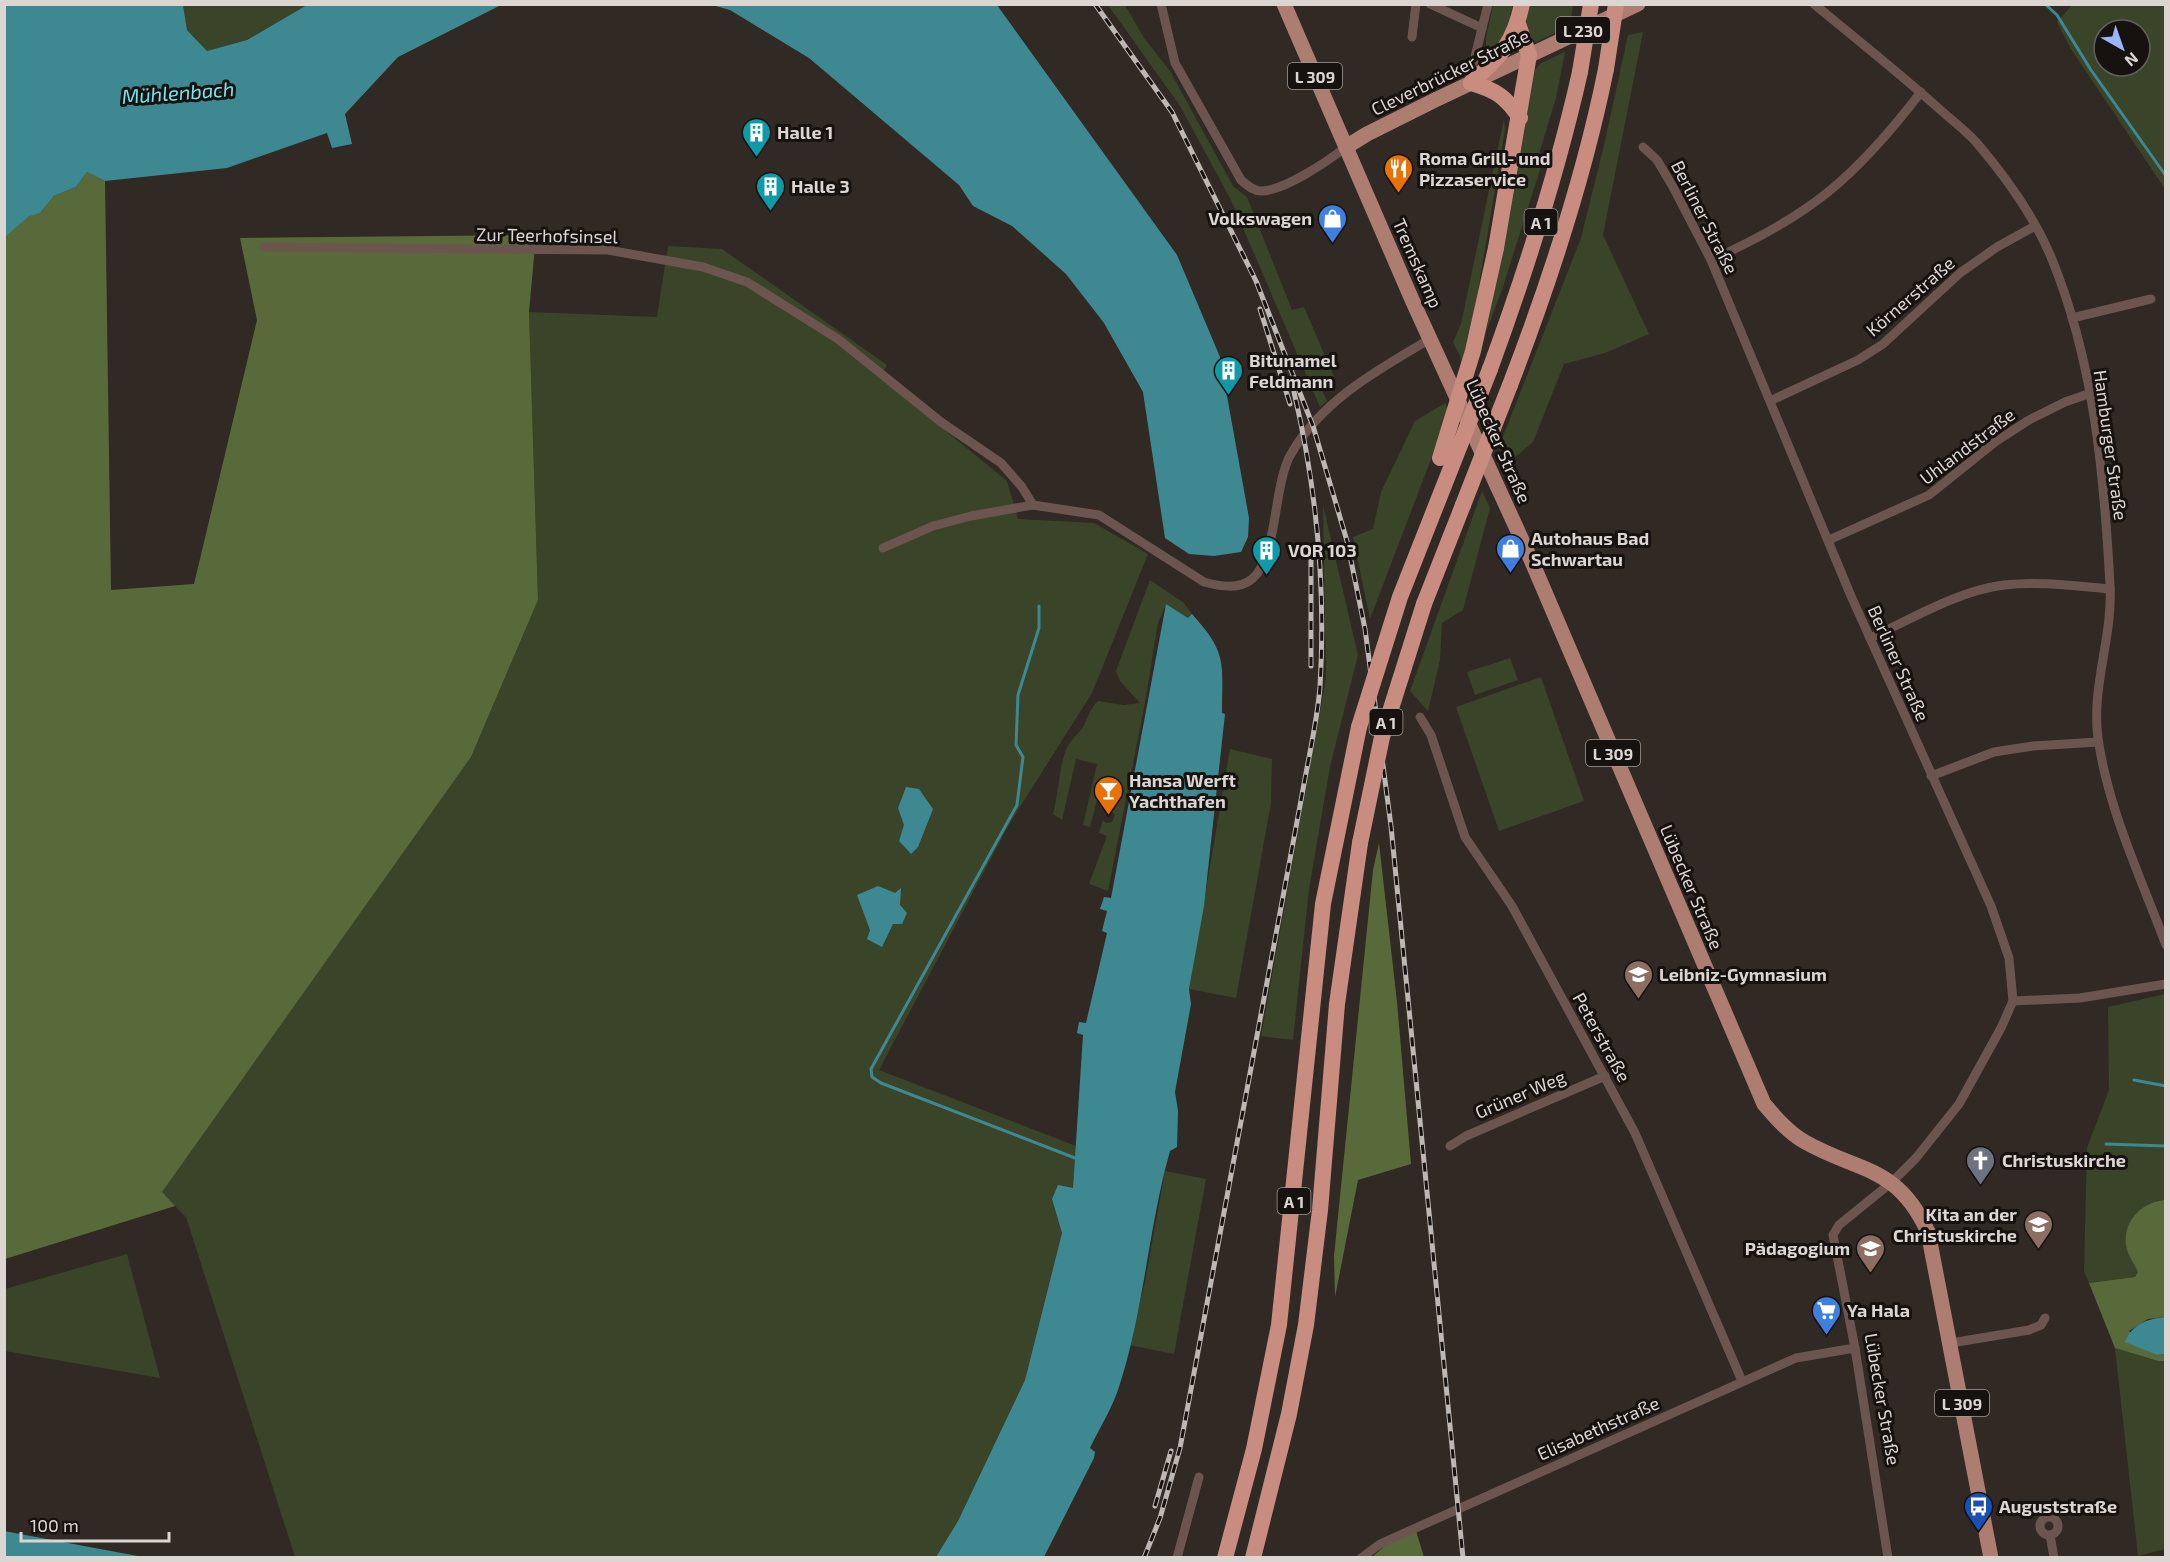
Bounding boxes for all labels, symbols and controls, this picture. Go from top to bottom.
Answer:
road number: L 230 [1556,17,1610,43]
north arrow [2092,18,2152,78]
street label: Cleverbrücker Straße [1367,24,1533,120]
text: N [2121,49,2142,71]
road number: L 309 [1288,63,1342,89]
water label: Mühlenbach [121,76,235,108]
building icon: Halle 1 [740,116,772,158]
place label: Halle 1 [777,121,833,143]
place label: Roma Grill- und Pizzaservice [1419,147,1551,190]
restaurant icon: Roma Grill- und Pizzaservice [1382,152,1414,194]
street label: Berliner Straße [1667,156,1743,278]
building icon: Halle 3 [754,170,786,212]
place label: Halle 3 [791,175,850,197]
shop icon: Volkswagen [1317,202,1349,244]
place label: Volkswagen [1208,207,1312,229]
road number: A 1 [1524,209,1558,235]
street label: Tremskamp [1389,215,1447,311]
street label: Zur Teerhofsinsel [476,223,619,247]
street label: Körnerstraße [1861,252,1959,340]
place label: Bitunamel Feldmann [1249,349,1337,392]
building icon: Bitunamel Feldmann [1212,354,1244,396]
street label: Hamburger Straße [2090,368,2132,522]
street label: Lübecker Straße [1462,376,1536,506]
street label: Uhlandstraße [1915,403,2019,489]
place label: Autohaus Bad Schwartau [1531,527,1649,570]
shop icon: Autohaus Bad Schwartau [1494,532,1526,574]
building icon: VOR 103 [1251,534,1283,576]
place label: VOR 103 [1288,539,1357,561]
street label: Berliner Straße [1864,602,1934,724]
road number: A 1 [1370,709,1402,735]
road number: L 309 [1586,740,1640,766]
place label: Hansa Werft Yachthafen [1129,769,1236,812]
bar icon: Hansa Werft Yachthafen [1092,774,1124,816]
street label: Lübecker Straße [1656,821,1728,953]
school or university icon: Leibniz-Gymnasium [1622,958,1654,1000]
place label: Leibniz-Gymnasium [1659,963,1827,985]
street label: Peterstraße [1568,988,1636,1086]
street label: Grüner Weg [1472,1065,1568,1123]
church icon: Christuskirche [1965,1144,1997,1186]
place label: Christuskirche [2002,1149,2126,1171]
road number: A 1 [1278,1188,1310,1214]
place label: Kita an der Christuskirche [1893,1203,2017,1246]
school or university icon: Kita an der Christuskirche [2022,1208,2054,1250]
school or university icon: Pädagogium [1855,1232,1887,1274]
place label: Pädagogium [1745,1237,1850,1259]
supermarket icon: Ya Hala [1810,1294,1842,1336]
place label: Ya Hala [1847,1299,1910,1321]
street label: Lübecker Straße [1861,1331,1905,1467]
road number: L 309 [1935,1390,1989,1416]
street label: Elisabethstraße [1534,1391,1662,1465]
bus stop icon: Auguststraße [1962,1490,1994,1532]
place label: Auguststraße [1999,1495,2117,1517]
scale bar [21,1505,170,1543]
text: 100 m [30,1514,79,1536]

